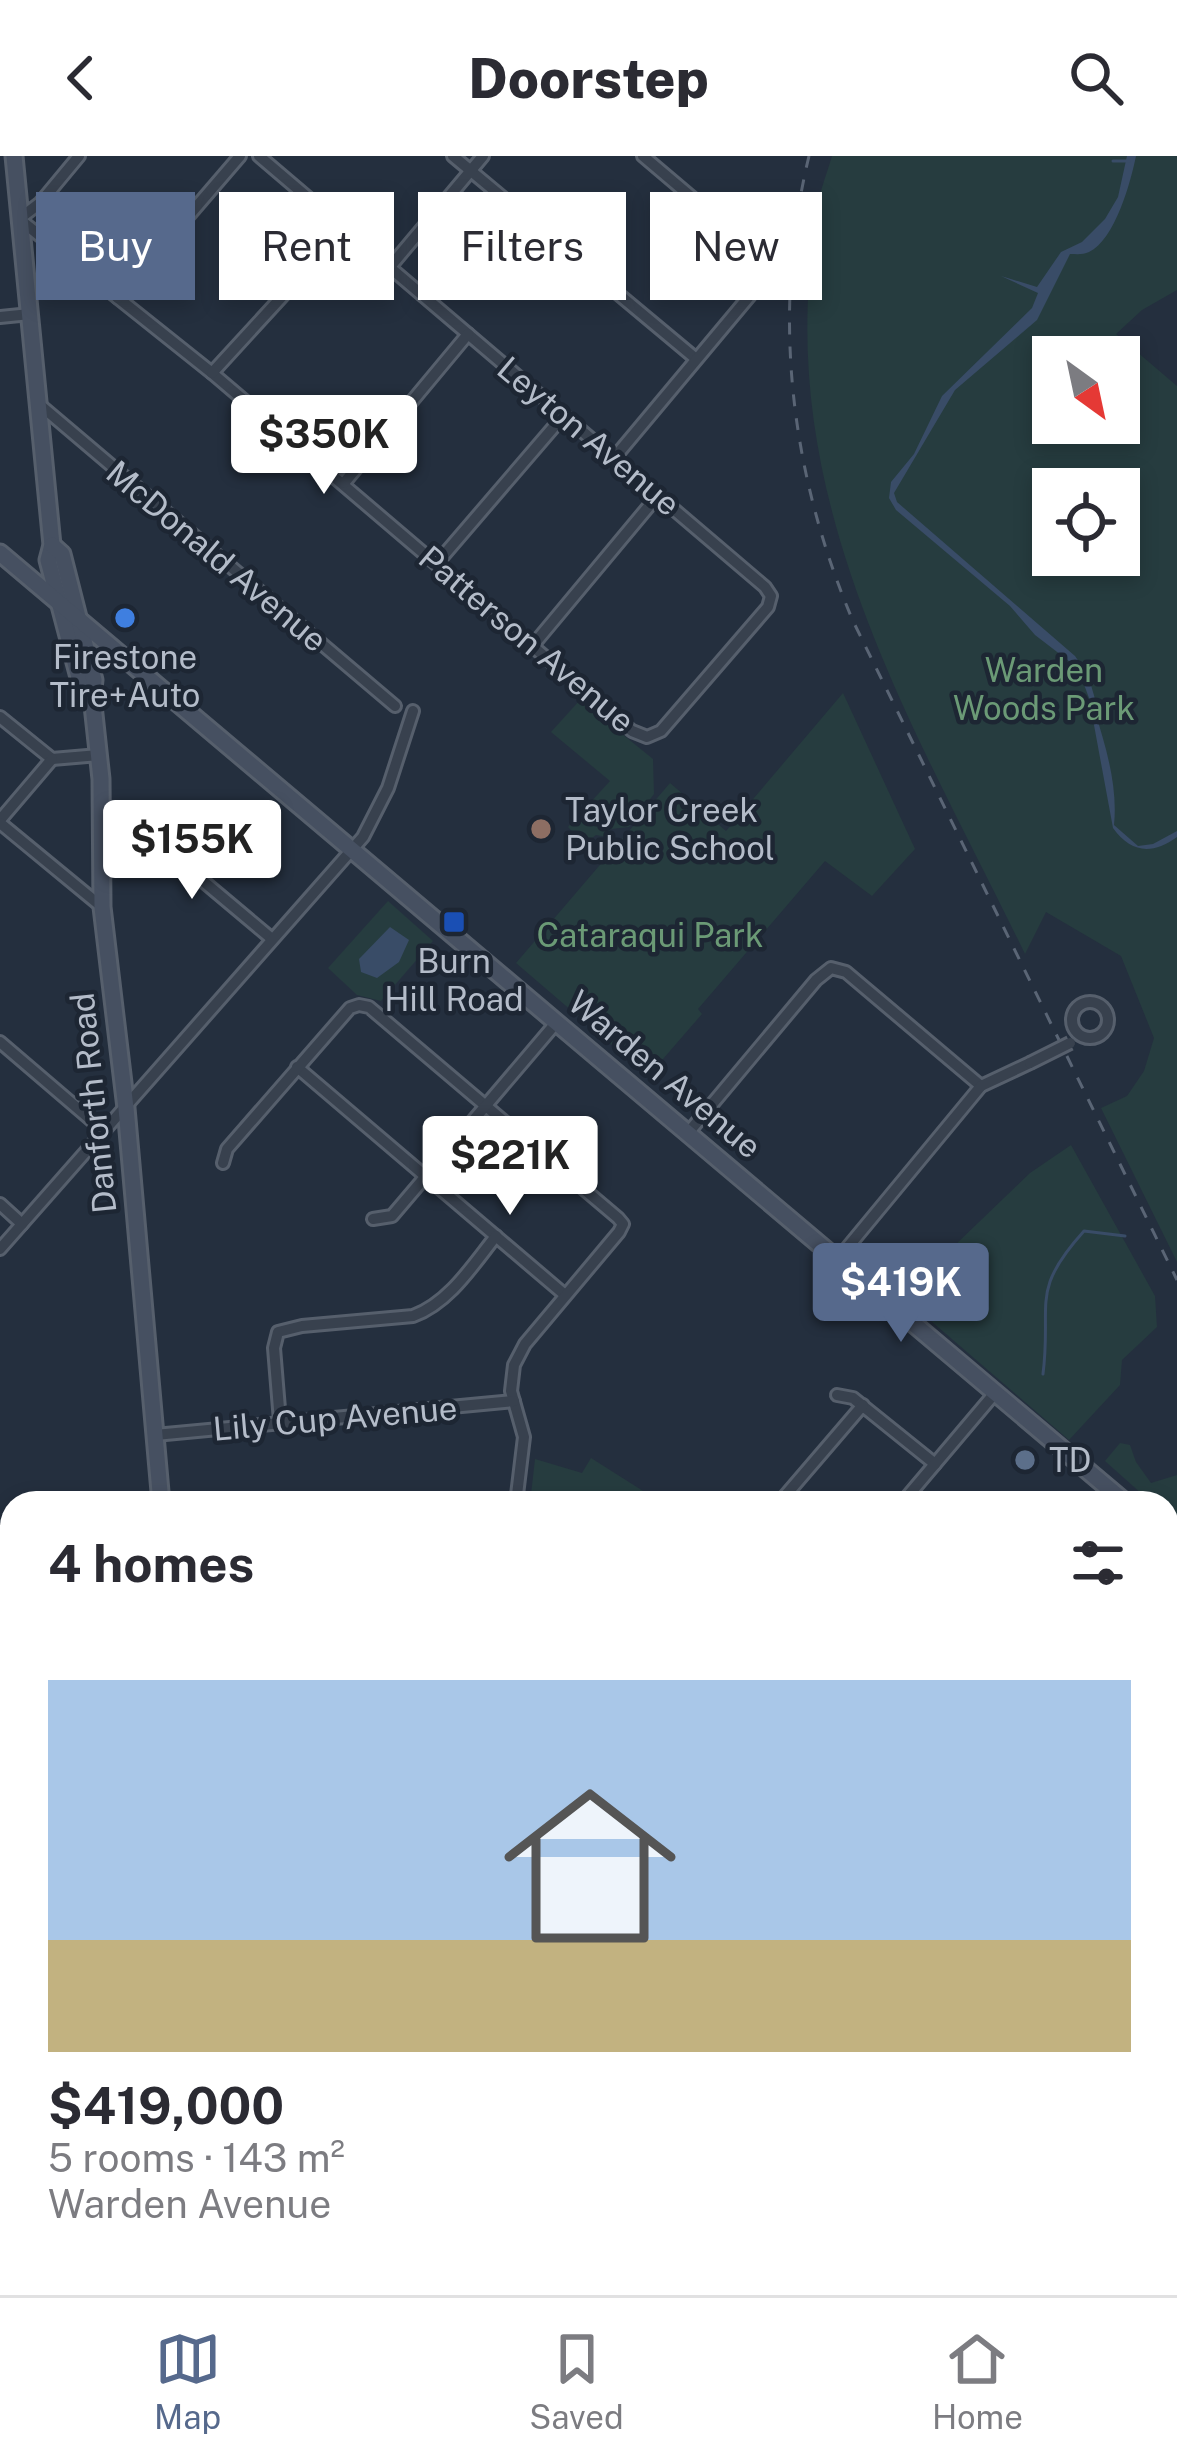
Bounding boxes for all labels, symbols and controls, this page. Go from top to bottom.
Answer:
icon: back [48,45,114,111]
icon: search [1063,45,1129,111]
text: Doorstep [468,47,709,110]
chip: Buy [36,192,195,300]
chip: Rent [219,192,394,300]
chip: Filters [418,192,626,300]
chip: New [650,192,822,300]
north arrow [1032,336,1140,444]
map controls [1032,336,1140,576]
street label: Leyton Avenue [490,349,688,523]
pin: $350K [240,395,408,497]
text: $350K [258,411,390,457]
street label: McDonald Avenue [99,453,335,659]
button: locate [1032,468,1140,576]
street label: Patterson Avenue [412,538,642,740]
marker: Firestone Tire+Auto [112,605,138,631]
place label: Firestone Tire+Auto [50,638,200,714]
park label: Warden Woods Park [953,651,1135,727]
place label: Taylor Creek Public School [565,791,775,867]
pin: $155K [108,800,276,902]
text: $155K [130,816,254,862]
marker: Taylor Creek Public School [528,816,554,842]
marker: Burn Hill Road [441,909,467,935]
park label: Cataraqui Park [536,916,764,954]
place label: Burn Hill Road [384,942,524,1018]
street label: Warden Avenue [561,982,769,1166]
street label: Danforth Road [63,991,123,1215]
pin: $221K [426,1116,594,1218]
text: $221K [450,1132,570,1178]
pin: $419K [817,1243,985,1345]
text: $419K [840,1259,962,1305]
street label: Lily Cup Avenue [211,1388,459,1448]
place label: TD [1049,1441,1091,1479]
marker: TD [1012,1447,1038,1473]
icon: filters [1065,1530,1131,1596]
text: 4 homes [48,1534,254,1593]
icon: home [482,1758,698,1974]
text: $419,000 [48,2076,284,2135]
text: 5 rooms · 143 m² [48,2135,345,2181]
text: Warden Avenue [48,2181,331,2227]
tab: Map [154,2326,221,2436]
tab: Saved [529,2326,624,2436]
tab: Home [932,2326,1023,2436]

